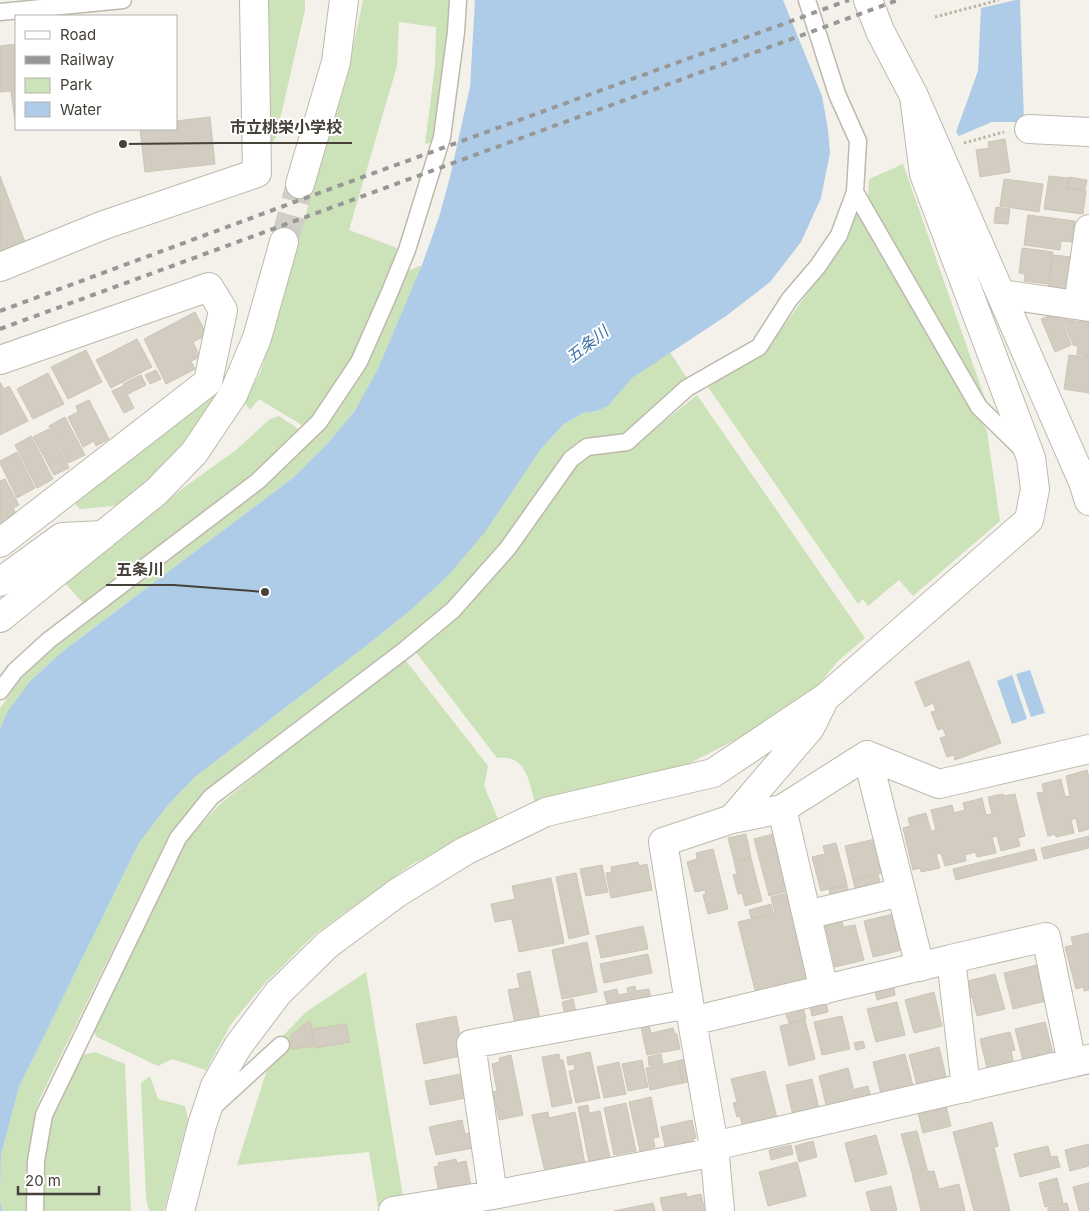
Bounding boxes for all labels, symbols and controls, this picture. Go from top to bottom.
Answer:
legend [15,15,178,130]
text: Road [60,25,96,44]
text: Railway [60,50,115,69]
text: Park [60,75,93,94]
text: Water [60,100,102,119]
callout: 市立桃栄小学校 [220,112,352,143]
text: 市立桃栄小学校 [230,117,342,137]
water label: 五条川 [562,320,614,367]
callout: 五条川 [106,554,174,585]
text: 五条川 [116,559,164,579]
scale bar [18,1164,99,1196]
text: 20 m [25,1171,61,1190]

